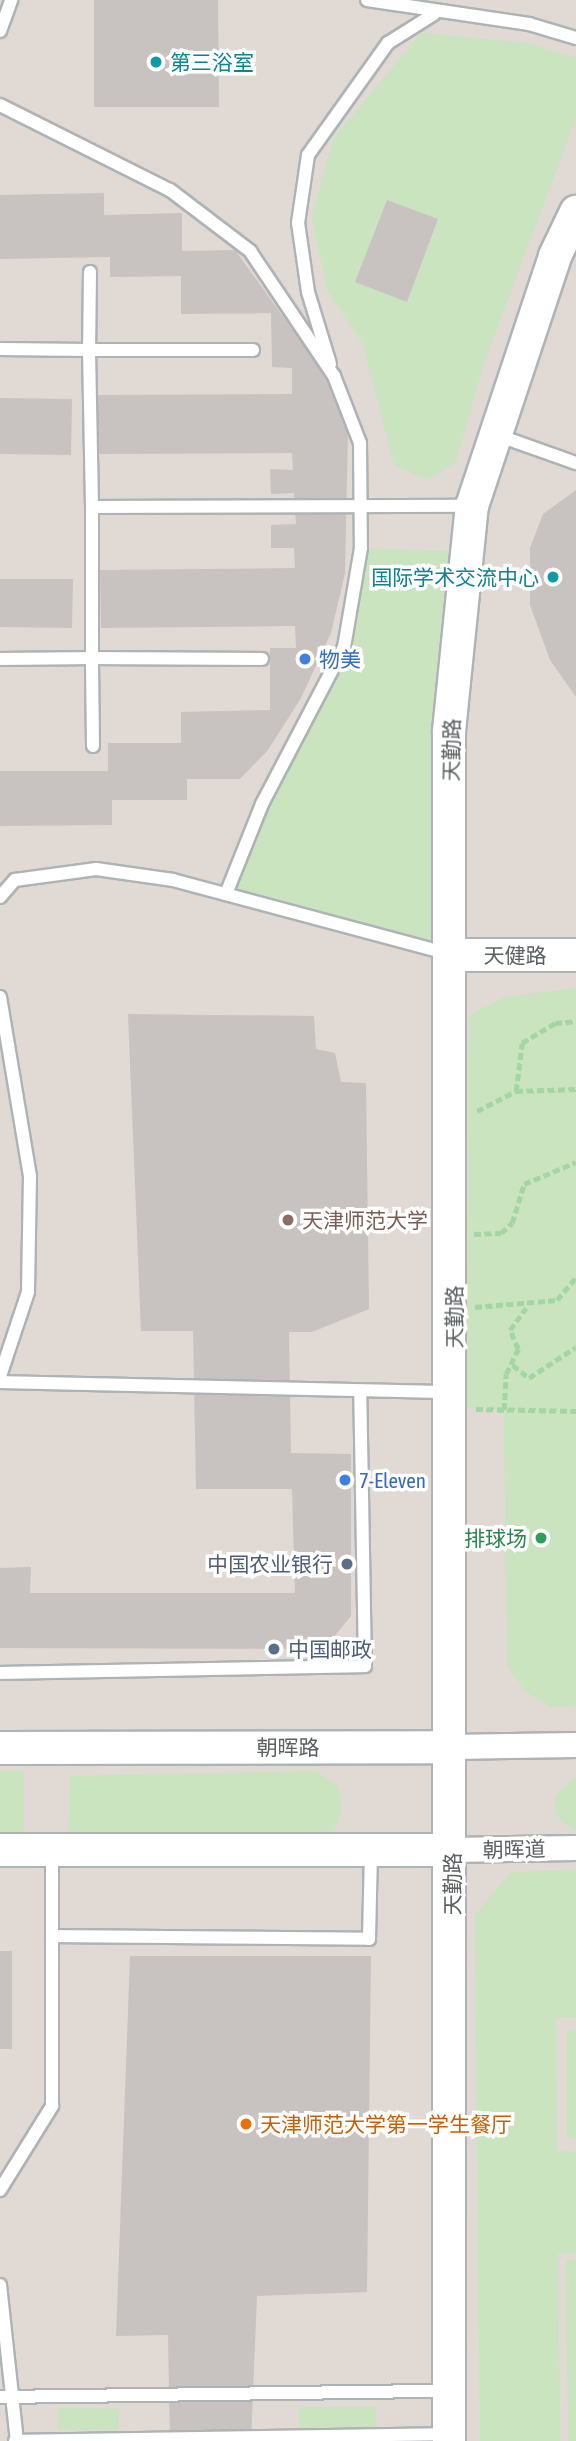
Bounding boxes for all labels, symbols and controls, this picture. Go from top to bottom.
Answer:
place label: 第三浴室 [170,49,254,75]
marker: 第三浴室 [148,54,164,70]
place label: 国际学术交流中心 [371,564,539,590]
marker: 国际学术交流中心 [545,569,561,585]
place label: 物美 [319,646,361,672]
marker: 物美 [297,651,313,667]
street label: 天勤路 [438,718,464,782]
street label: 天健路 [484,942,546,968]
place label: 天津师范大学 [302,1207,428,1233]
marker: 天津师范大学 [280,1212,296,1228]
street label: 天勤路 [441,1286,467,1348]
place label: 7-Eleven [359,1467,426,1493]
marker: 7-Eleven [337,1472,353,1488]
place label: 排球场 [464,1525,527,1551]
marker: 排球场 [533,1530,549,1546]
place label: 中国农业银行 [207,1551,333,1577]
marker: 中国农业银行 [339,1556,355,1572]
place label: 中国邮政 [288,1636,372,1662]
marker: 中国邮政 [266,1641,282,1657]
street label: 朝晖路 [257,1734,319,1760]
street label: 朝晖道 [482,1836,546,1862]
street label: 天勤路 [439,1853,465,1915]
place label: 天津师范大学第一学生餐厅 [260,2111,512,2137]
marker: 天津师范大学第一学生餐厅 [238,2116,254,2132]

